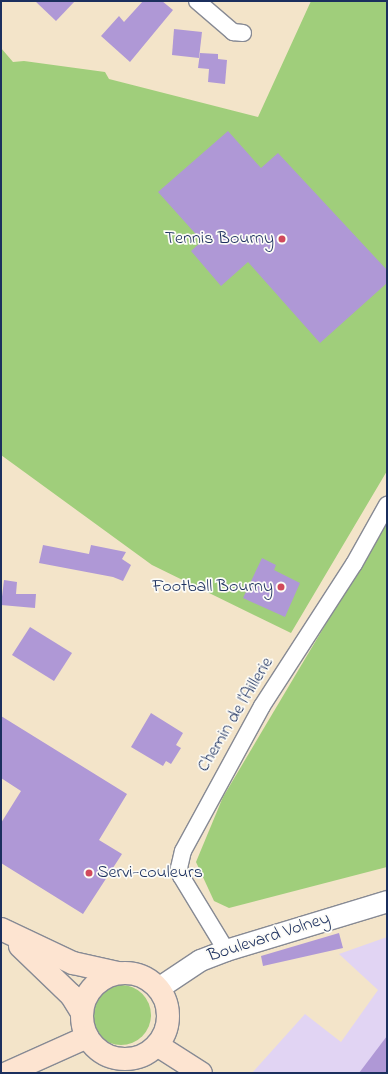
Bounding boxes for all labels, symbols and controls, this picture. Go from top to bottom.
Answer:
place label: Tennis Bourny [165,228,274,250]
marker: Tennis Bourny [277,234,287,244]
place label: Football Bourny [152,576,273,598]
marker: Football Bourny [276,582,286,592]
street label: Chemin de l'Aillerie [193,654,279,776]
place label: Servi-couleurs [97,862,203,884]
marker: Servi-couleurs [84,868,94,878]
street label: Boulevard Volney [205,908,333,968]

